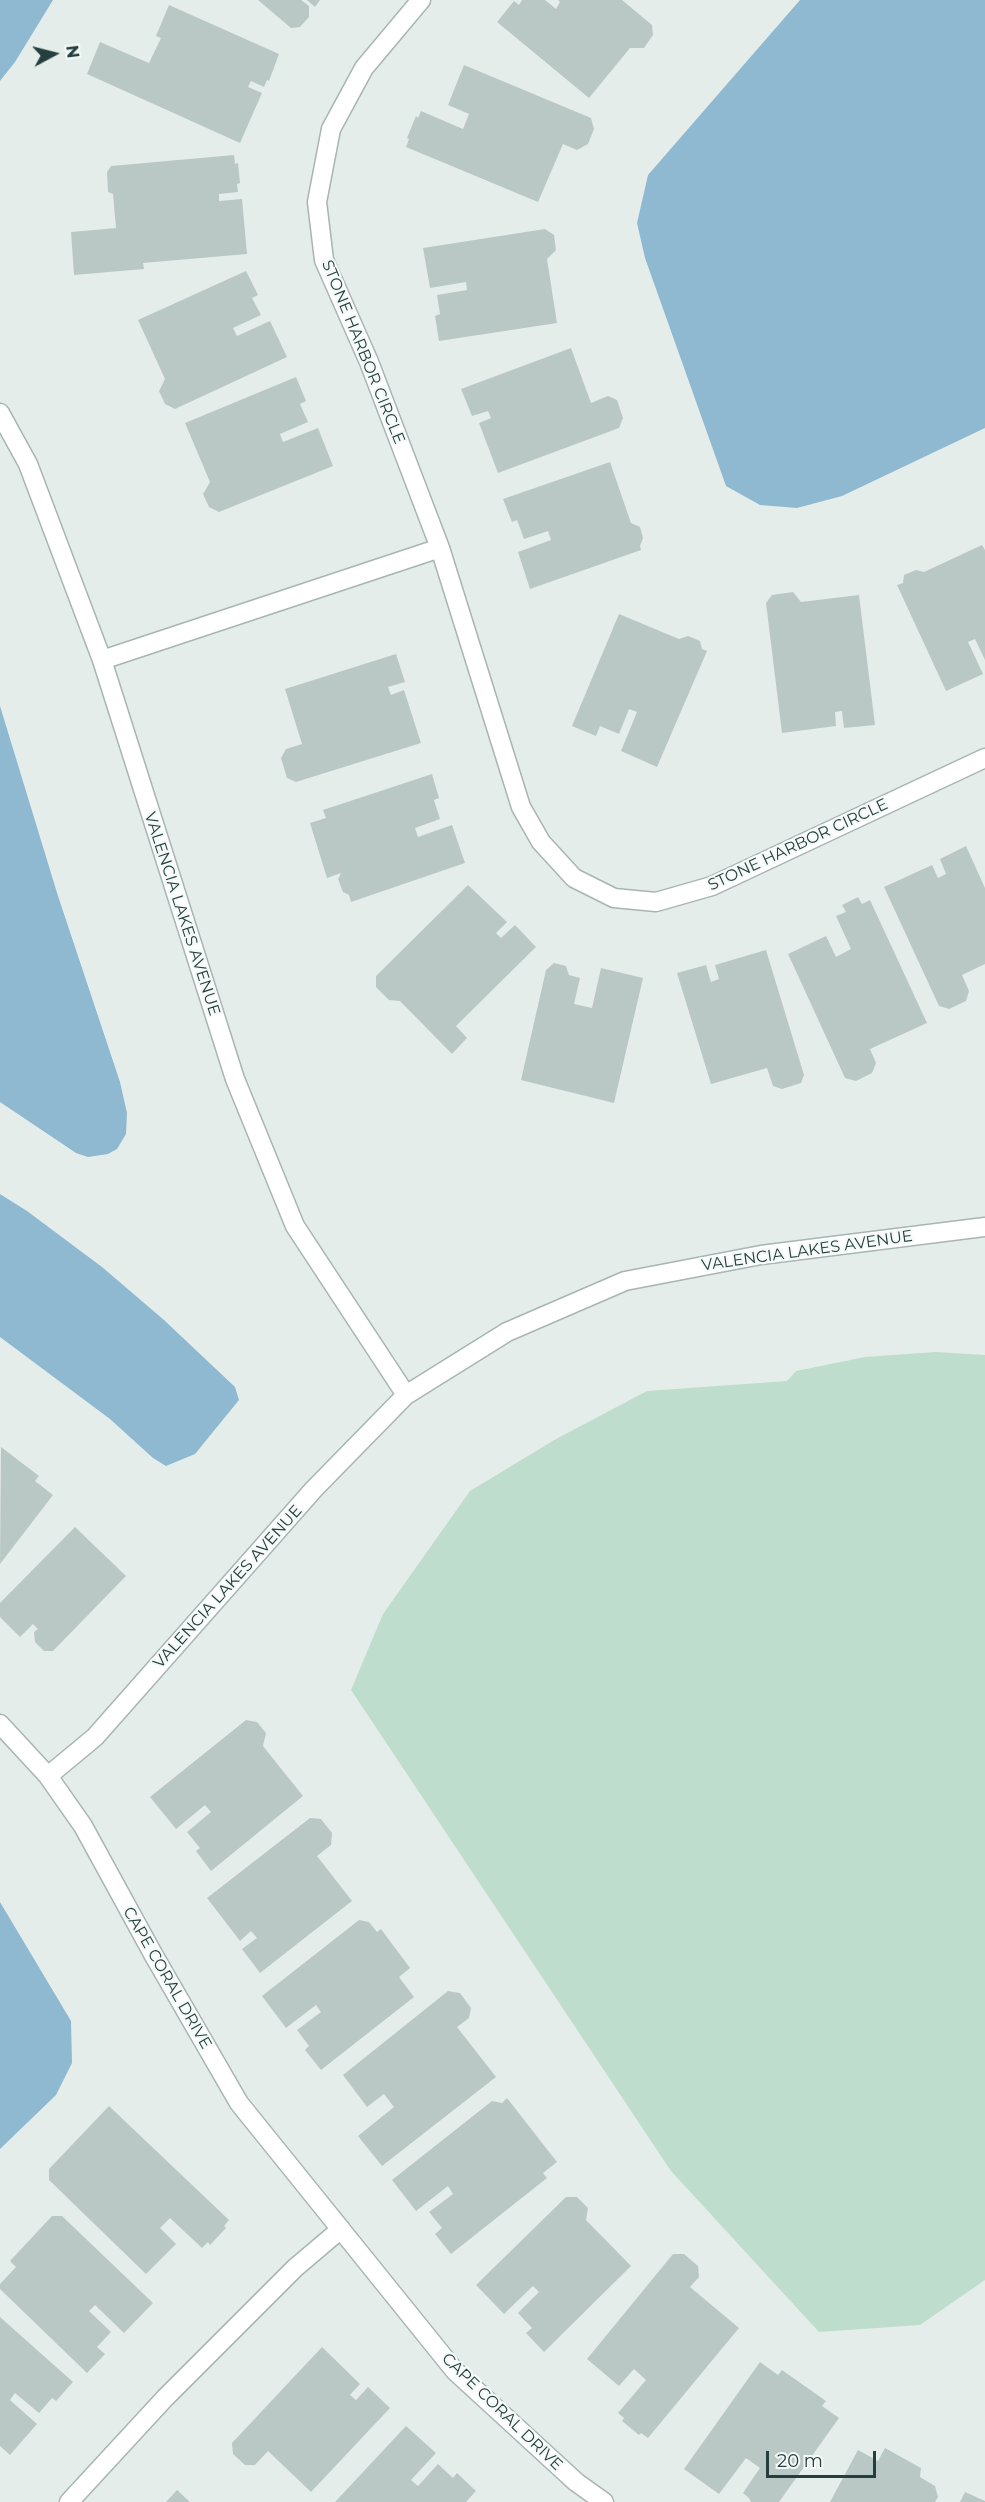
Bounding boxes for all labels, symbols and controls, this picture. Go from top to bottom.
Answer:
north arrow [24,24,84,84]
text: N [62,44,83,59]
street label: STONE HARBOR CIRCLE [317,257,409,447]
street label: STONE HARBOR CIRCLE [705,795,891,895]
street label: VALENCIA LAKES AVENUE [140,810,224,1018]
street label: VALENCIA LAKES AVENUE [700,1227,914,1275]
street label: VALENCIA LAKES AVENUE [150,1501,306,1673]
street label: CAPE CORAL DRIVE [119,1904,215,2052]
street label: CAPE CORAL DRIVE [438,2349,566,2475]
scale bar [769,2439,878,2477]
text: 20 m [777,2450,823,2472]

